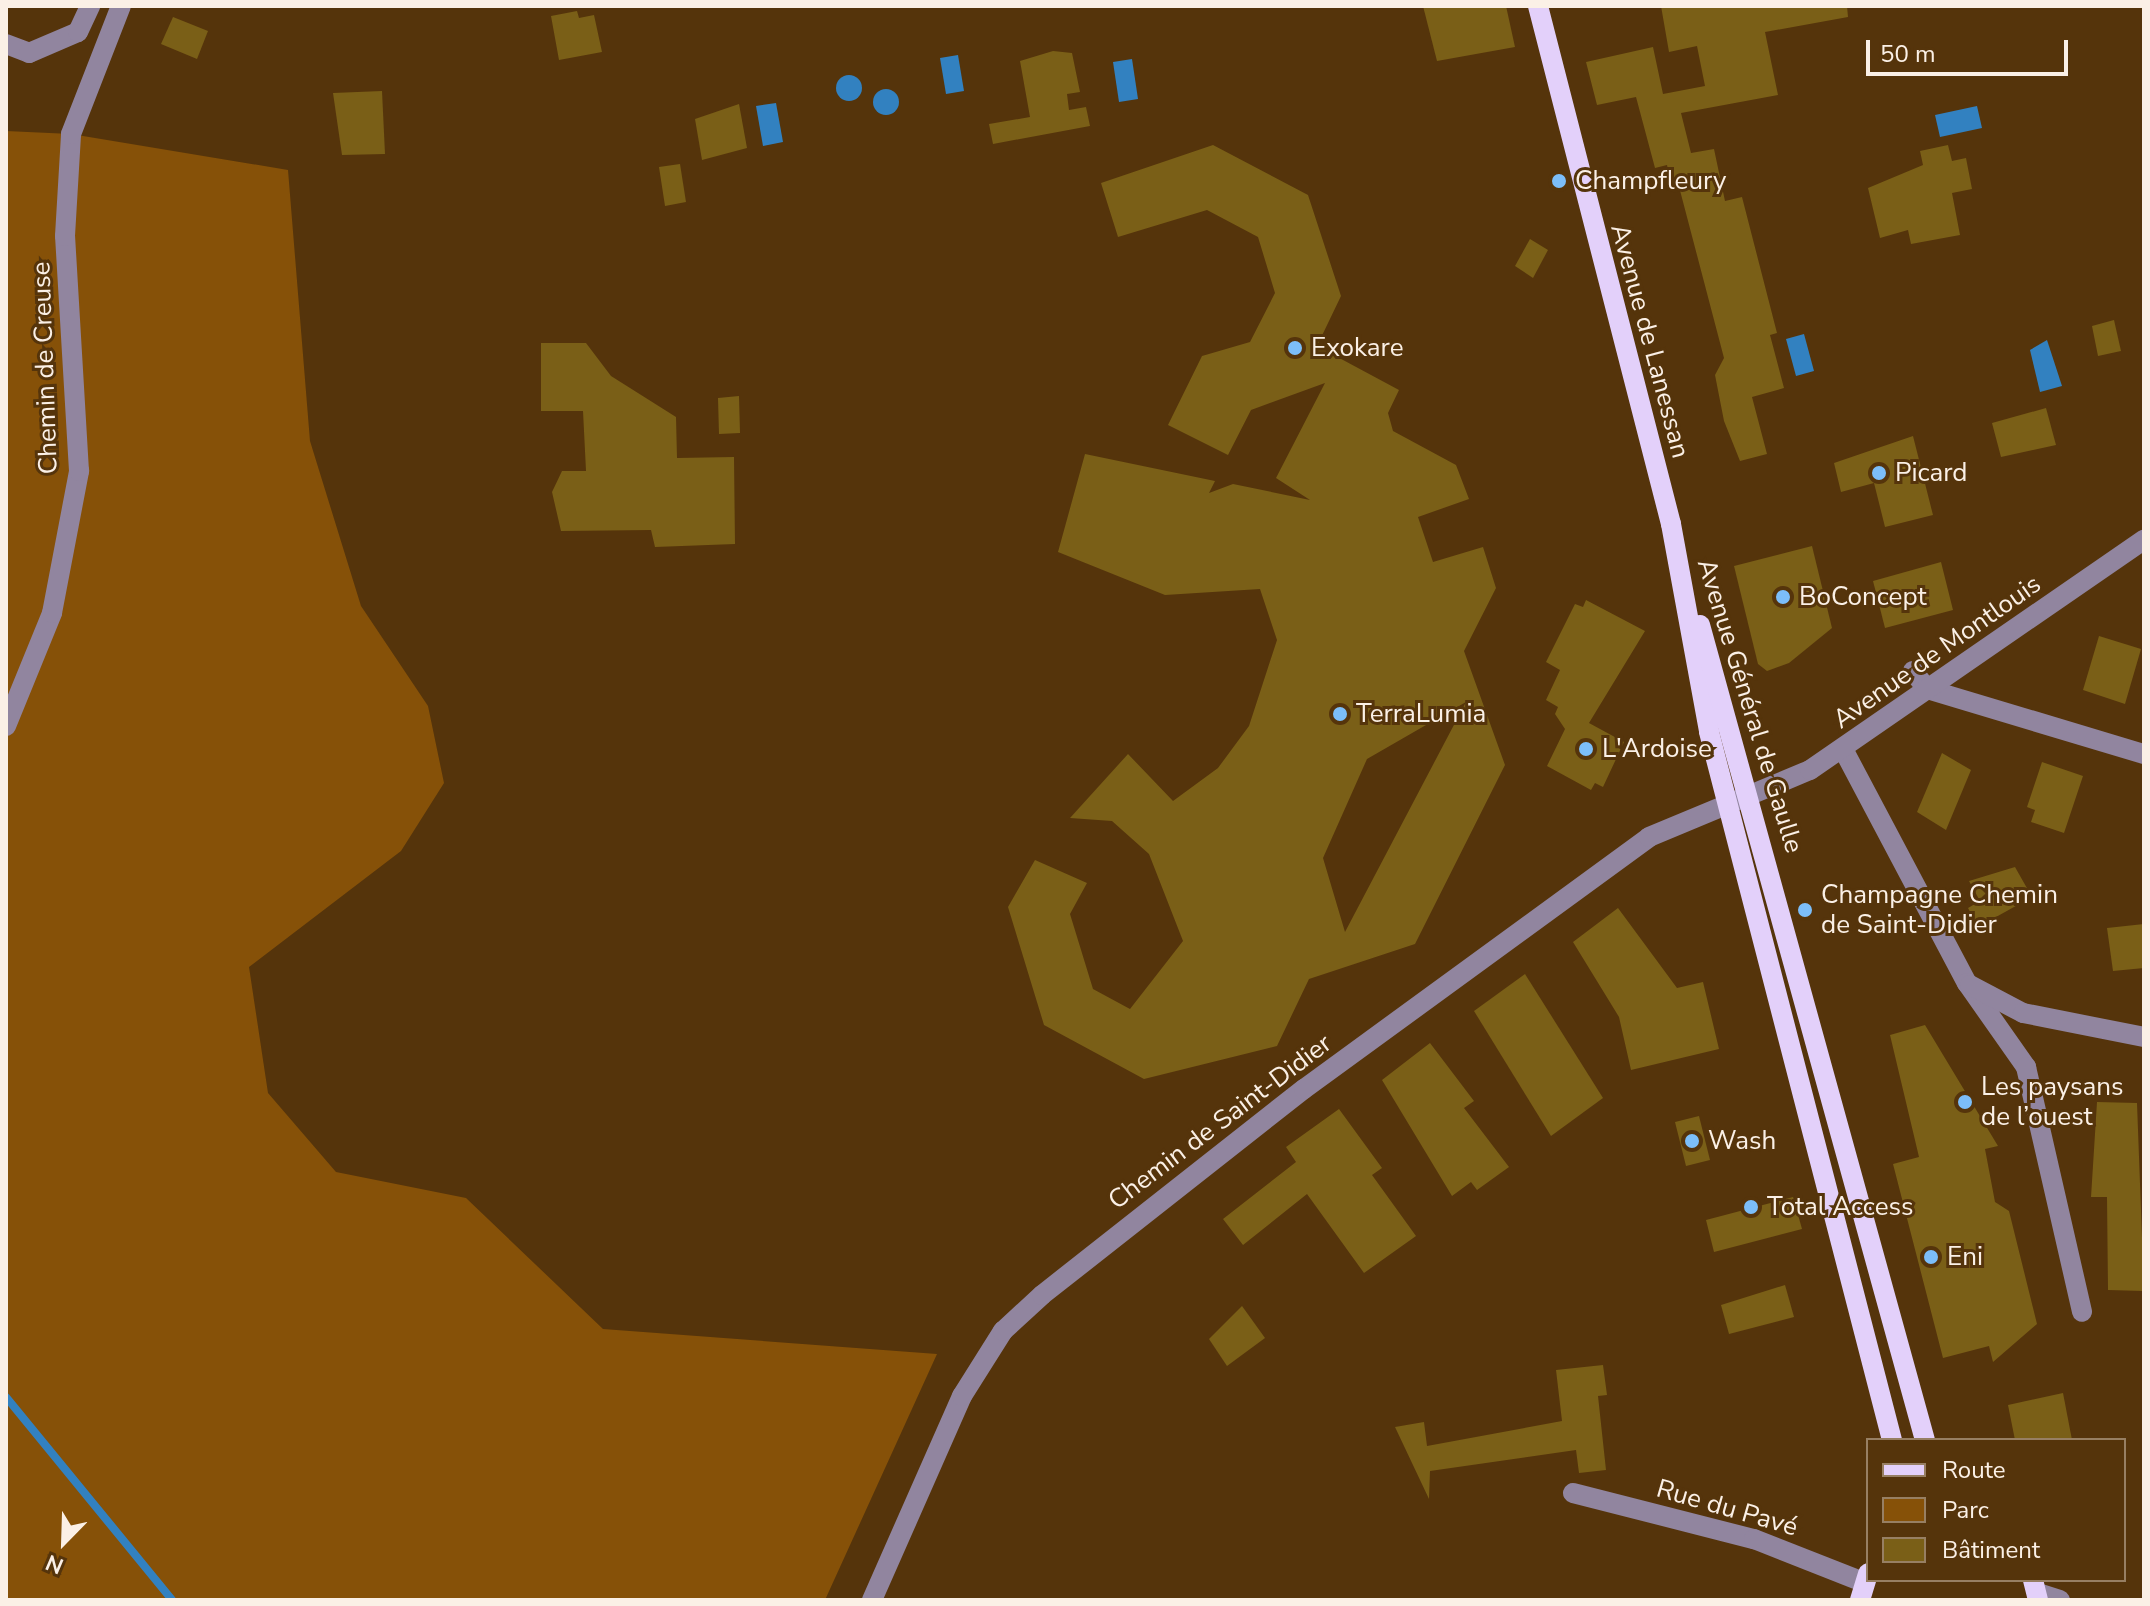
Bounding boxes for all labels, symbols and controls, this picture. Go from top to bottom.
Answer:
scale bar [1870,24,2072,74]
text: 50 m [1880,38,1936,70]
place label: Champfleury [1575,165,1726,197]
marker: Champfleury [1550,172,1568,190]
street label: Avenue de Lanessan [1604,221,1696,461]
street label: Chemin de Creuse [26,261,64,475]
place label: Exokare [1311,332,1404,364]
marker: Exokare [1286,339,1304,357]
place label: Picard [1895,457,1968,489]
marker: Picard [1870,464,1888,482]
street label: Avenue Général de Gaulle [1690,555,1810,857]
street label: Avenue de Montlouis [1827,569,2047,735]
place label: BoConcept [1799,581,1927,613]
marker: BoConcept [1774,588,1792,606]
place label: TerraLumia [1356,698,1486,730]
marker: TerraLumia [1331,705,1349,723]
place label: L'Ardoise [1602,733,1712,765]
marker: L'Ardoise [1577,740,1595,758]
place label: Champagne Chemin de Saint-Didier [1821,879,2058,940]
marker: Champagne Chemin de Saint-Didier [1796,901,1814,919]
street label: Chemin de Saint-Didier [1102,1028,1338,1216]
place label: Les paysans de l’ouest [1981,1071,2123,1132]
marker: Les paysans de l’ouest [1956,1093,1974,1111]
place label: Wash [1708,1125,1776,1157]
marker: Wash [1683,1132,1701,1150]
place label: Total Access [1767,1191,1913,1223]
marker: Total Access [1742,1198,1760,1216]
place label: Eni [1947,1241,1983,1273]
marker: Eni [1922,1248,1940,1266]
legend [1866,1438,2126,1582]
text: Route [1942,1454,2006,1486]
street label: Rue du Pavé [1653,1473,1801,1543]
text: Parc [1942,1494,1989,1526]
north arrow [24,1502,104,1582]
text: Bâtiment [1942,1534,2040,1566]
text: N [41,1547,68,1581]

